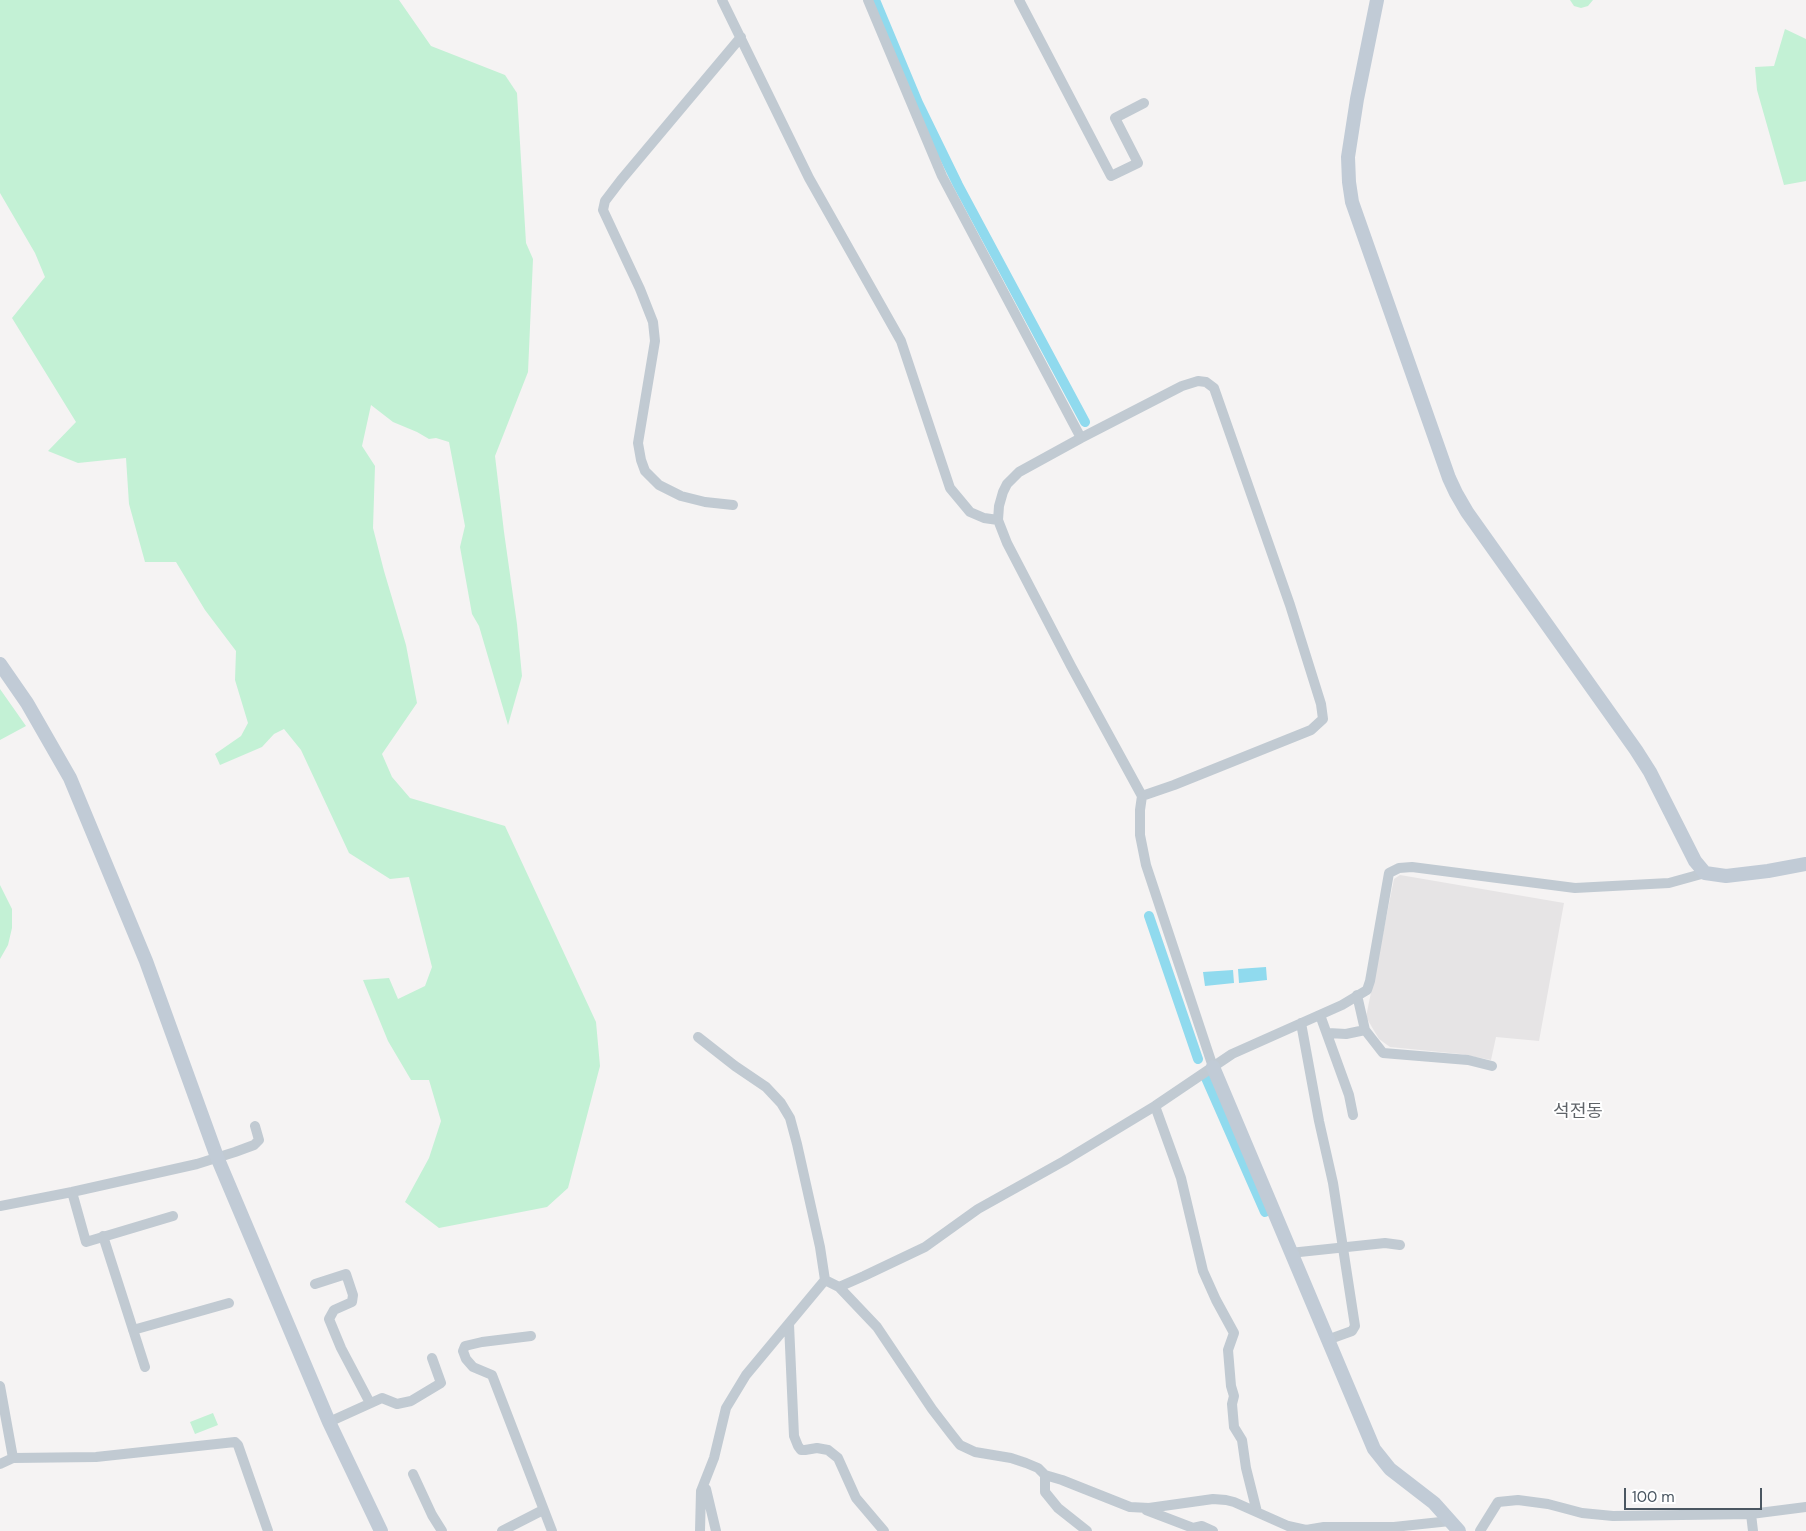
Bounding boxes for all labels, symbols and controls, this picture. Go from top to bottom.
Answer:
district label: 석전동 [1553,1101,1603,1123]
scale bar [1626,1478,1764,1510]
text: 100 m [1632,1487,1675,1507]

